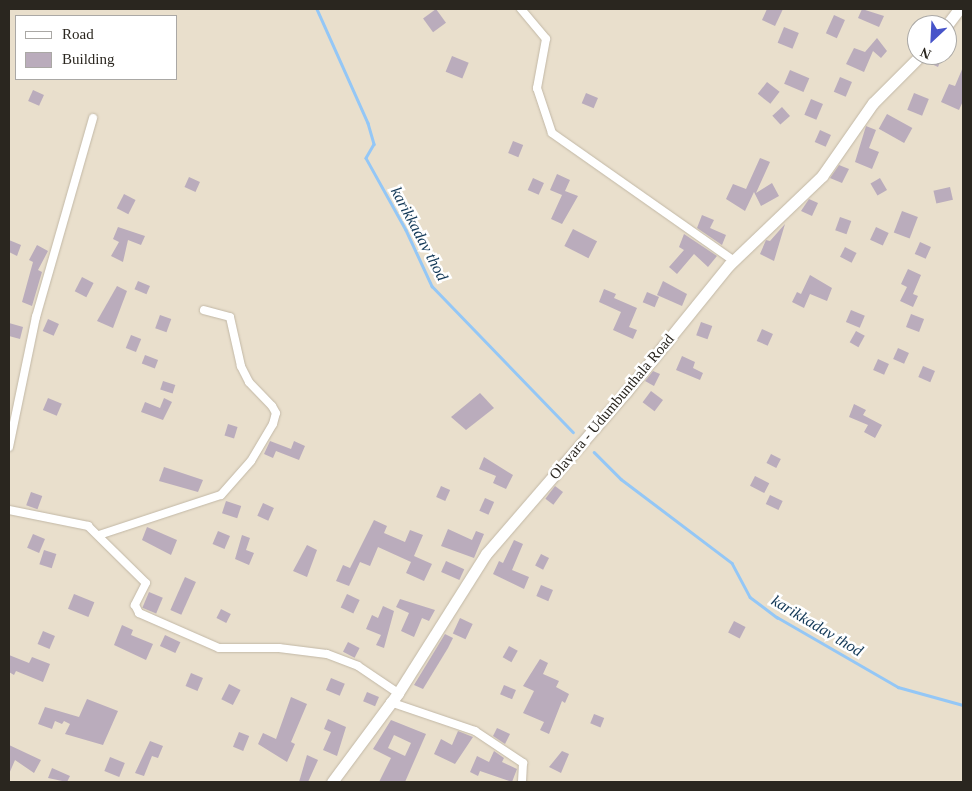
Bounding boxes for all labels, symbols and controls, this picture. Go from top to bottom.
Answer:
legend [15,15,178,80]
north arrow [907,15,957,65]
text: Road [62,26,94,42]
text: N [918,44,934,62]
text: Building [62,51,115,67]
water label: karikkadav thod [386,184,452,284]
street label: Olavara - Udumbunthala Road [546,331,678,483]
water label: karikkadav thod [768,591,866,661]

